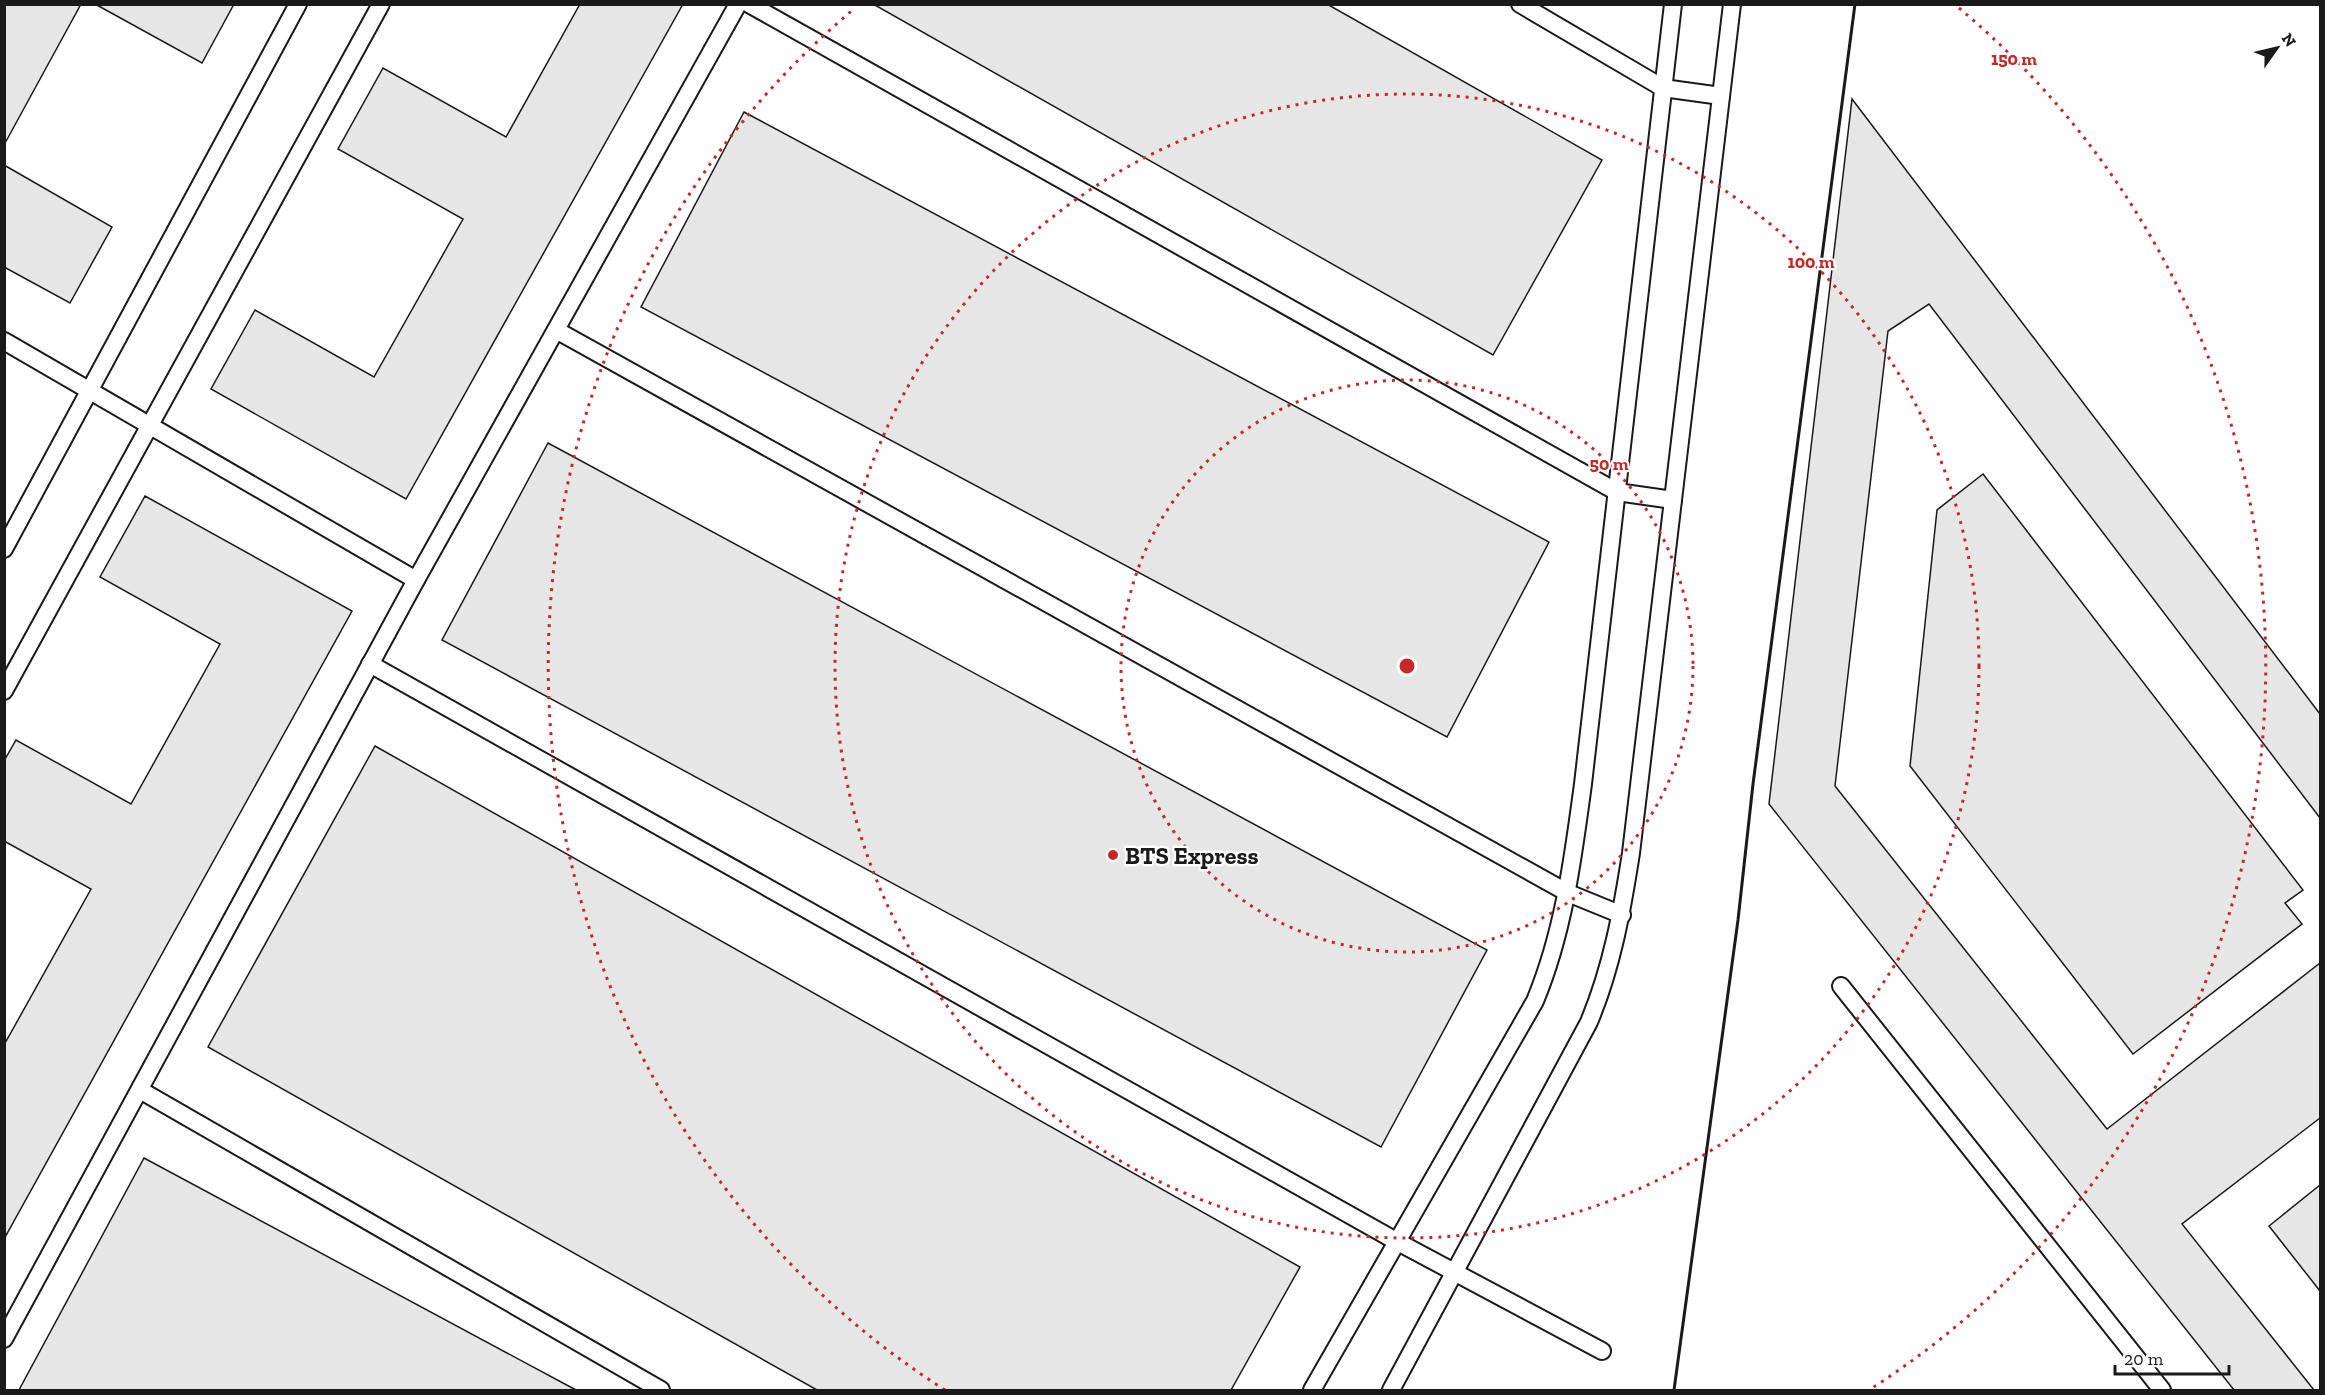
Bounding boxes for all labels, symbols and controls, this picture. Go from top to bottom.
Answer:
north arrow [2247,18,2307,78]
text: N [2278,30,2300,50]
text: 150 m [1991,48,2037,70]
text: 100 m [1787,251,1835,273]
text: 50 m [1590,453,1629,475]
centre of rings [1397,656,1417,676]
place label: BTS Express [1125,841,1258,870]
marker: BTS Express [1106,848,1120,862]
scale bar [2115,1338,2229,1376]
text: 20 m [2124,1348,2164,1370]

